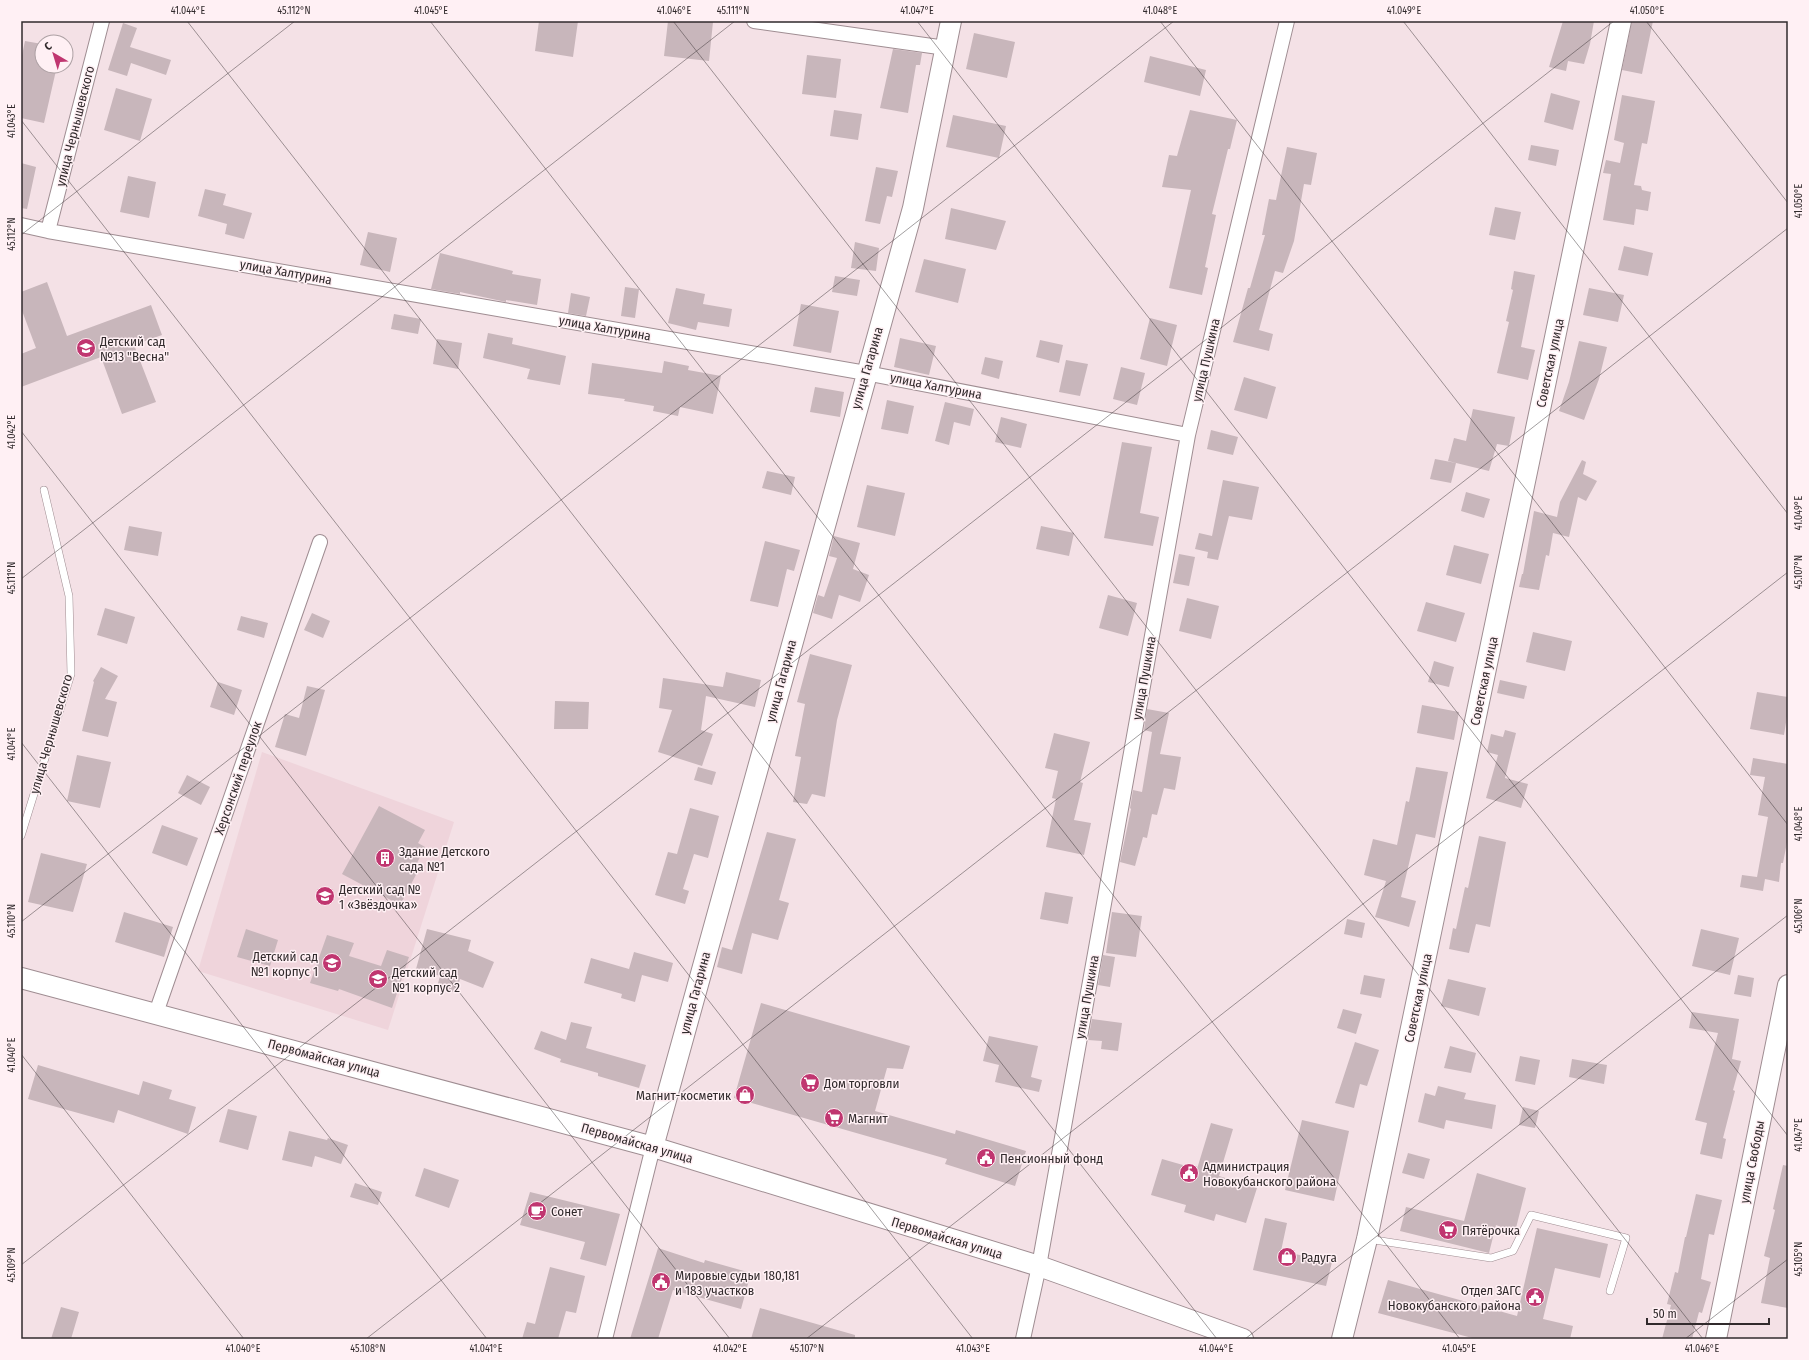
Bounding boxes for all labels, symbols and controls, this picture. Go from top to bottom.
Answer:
text: 41.044°E [171,5,206,17]
text: 45.112°N [277,5,311,17]
text: 41.045°E [414,5,448,17]
text: 41.046°E [657,5,692,17]
text: 45.111°N [717,5,749,17]
text: 41.047°E [900,5,934,17]
text: 41.048°E [1143,5,1178,17]
text: 41.049°E [1387,5,1421,17]
text: 41.050°E [1630,5,1665,17]
north arrow [34,34,74,74]
text: С [42,39,55,53]
street label: улица Чернышевского [53,64,97,188]
text: 41.043°E [6,104,18,138]
text: 41.050°E [1793,183,1805,218]
text: 45.112°N [6,217,18,251]
street label: улица Халтурина [239,257,333,287]
street label: улица Халтурина [558,313,652,343]
street label: улица Пушкина [1189,317,1223,403]
street label: Советская улица [1533,317,1567,409]
street label: улица Гагарина [848,325,886,411]
place label: Детский сад №13 "Весна" [99,334,169,364]
school or university icon: Детский сад №13 "Весна" [75,337,97,359]
street label: улица Халтурина [889,370,983,402]
text: 41.042°E [6,415,18,449]
text: 41.049°E [1793,496,1805,530]
text: 45.107°N [1793,555,1805,589]
text: 45.111°N [6,562,18,594]
street label: улица Пушкина [1129,635,1159,721]
street label: Советская улица [1467,635,1501,727]
street label: улица Гагарина [763,638,799,724]
street label: улица Чернышевского [27,672,75,796]
street label: Херсонский переулок [212,719,264,837]
text: 41.041°E [6,727,18,761]
text: 41.048°E [1793,806,1805,841]
place label: Здание Детского сада №1 [399,844,490,874]
building icon: Здание Детского сада №1 [374,847,396,869]
place label: Детский сад № 1 «Звёздочка» [338,882,420,912]
school or university icon: Детский сад № 1 «Звёздочка» [314,885,336,907]
text: 45.106°N [1793,898,1805,934]
text: 45.110°N [6,904,18,938]
place label: Детский сад №1 корпус 1 [251,949,318,979]
street label: улица Гагарина [677,950,713,1036]
school or university icon: Детский сад №1 корпус 1 [321,952,343,974]
street label: Советская улица [1401,952,1435,1044]
street label: улица Пушкина [1072,954,1102,1040]
place label: Детский сад №1 корпус 2 [391,965,460,995]
school or university icon: Детский сад №1 корпус 2 [367,968,389,990]
street label: Первомайская улица [266,1036,382,1080]
text: 41.040°E [6,1037,18,1072]
supermarket icon: Дом торговли [799,1072,821,1094]
place label: Дом торговли [823,1076,899,1091]
shop icon: Магнит-косметик [734,1084,756,1106]
place label: Магнит-косметик [636,1088,731,1103]
supermarket icon: Магнит [823,1107,845,1129]
place label: Магнит [848,1111,889,1126]
text: 41.047°E [1793,1118,1805,1152]
street label: улица Свободы [1737,1119,1767,1205]
street label: Первомайская улица [579,1120,695,1166]
public building icon: Пенсионный фонд [975,1147,997,1169]
place label: Пенсионный фонд [1000,1151,1103,1166]
place label: Администрация Новокубанского района [1203,1159,1336,1189]
public building icon: Администрация Новокубанского района [1178,1162,1200,1184]
cafe icon: Сонет [526,1200,548,1222]
place label: Сонет [551,1204,583,1219]
street label: Первомайская улица [889,1214,1005,1262]
supermarket icon: Пятёрочка [1437,1219,1459,1241]
place label: Пятёрочка [1462,1223,1520,1238]
text: 45.105°N [1793,1242,1805,1276]
shop icon: Радуга [1276,1246,1298,1268]
text: 45.109°N [6,1247,18,1283]
place label: Радуга [1301,1250,1337,1265]
place label: Мировые судьи 180,181 и 183 участков [675,1268,800,1298]
public building icon: Мировые судьи 180,181 и 183 участков [650,1271,672,1293]
place label: Отдел ЗАГС Новокубанского района [1388,1283,1521,1313]
public building icon: Отдел ЗАГС Новокубанского района [1524,1286,1546,1308]
scale bar [1647,1300,1769,1326]
text: 50 m [1653,1307,1677,1321]
text: 41.040°E [226,1343,261,1355]
text: 45.108°N [350,1343,386,1355]
text: 41.041°E [470,1343,503,1355]
text: 41.042°E [713,1343,747,1355]
text: 45.107°N [790,1343,824,1355]
text: 41.043°E [956,1343,990,1355]
text: 41.044°E [1199,1343,1234,1355]
text: 41.045°E [1442,1343,1476,1355]
text: 41.046°E [1685,1343,1720,1355]

